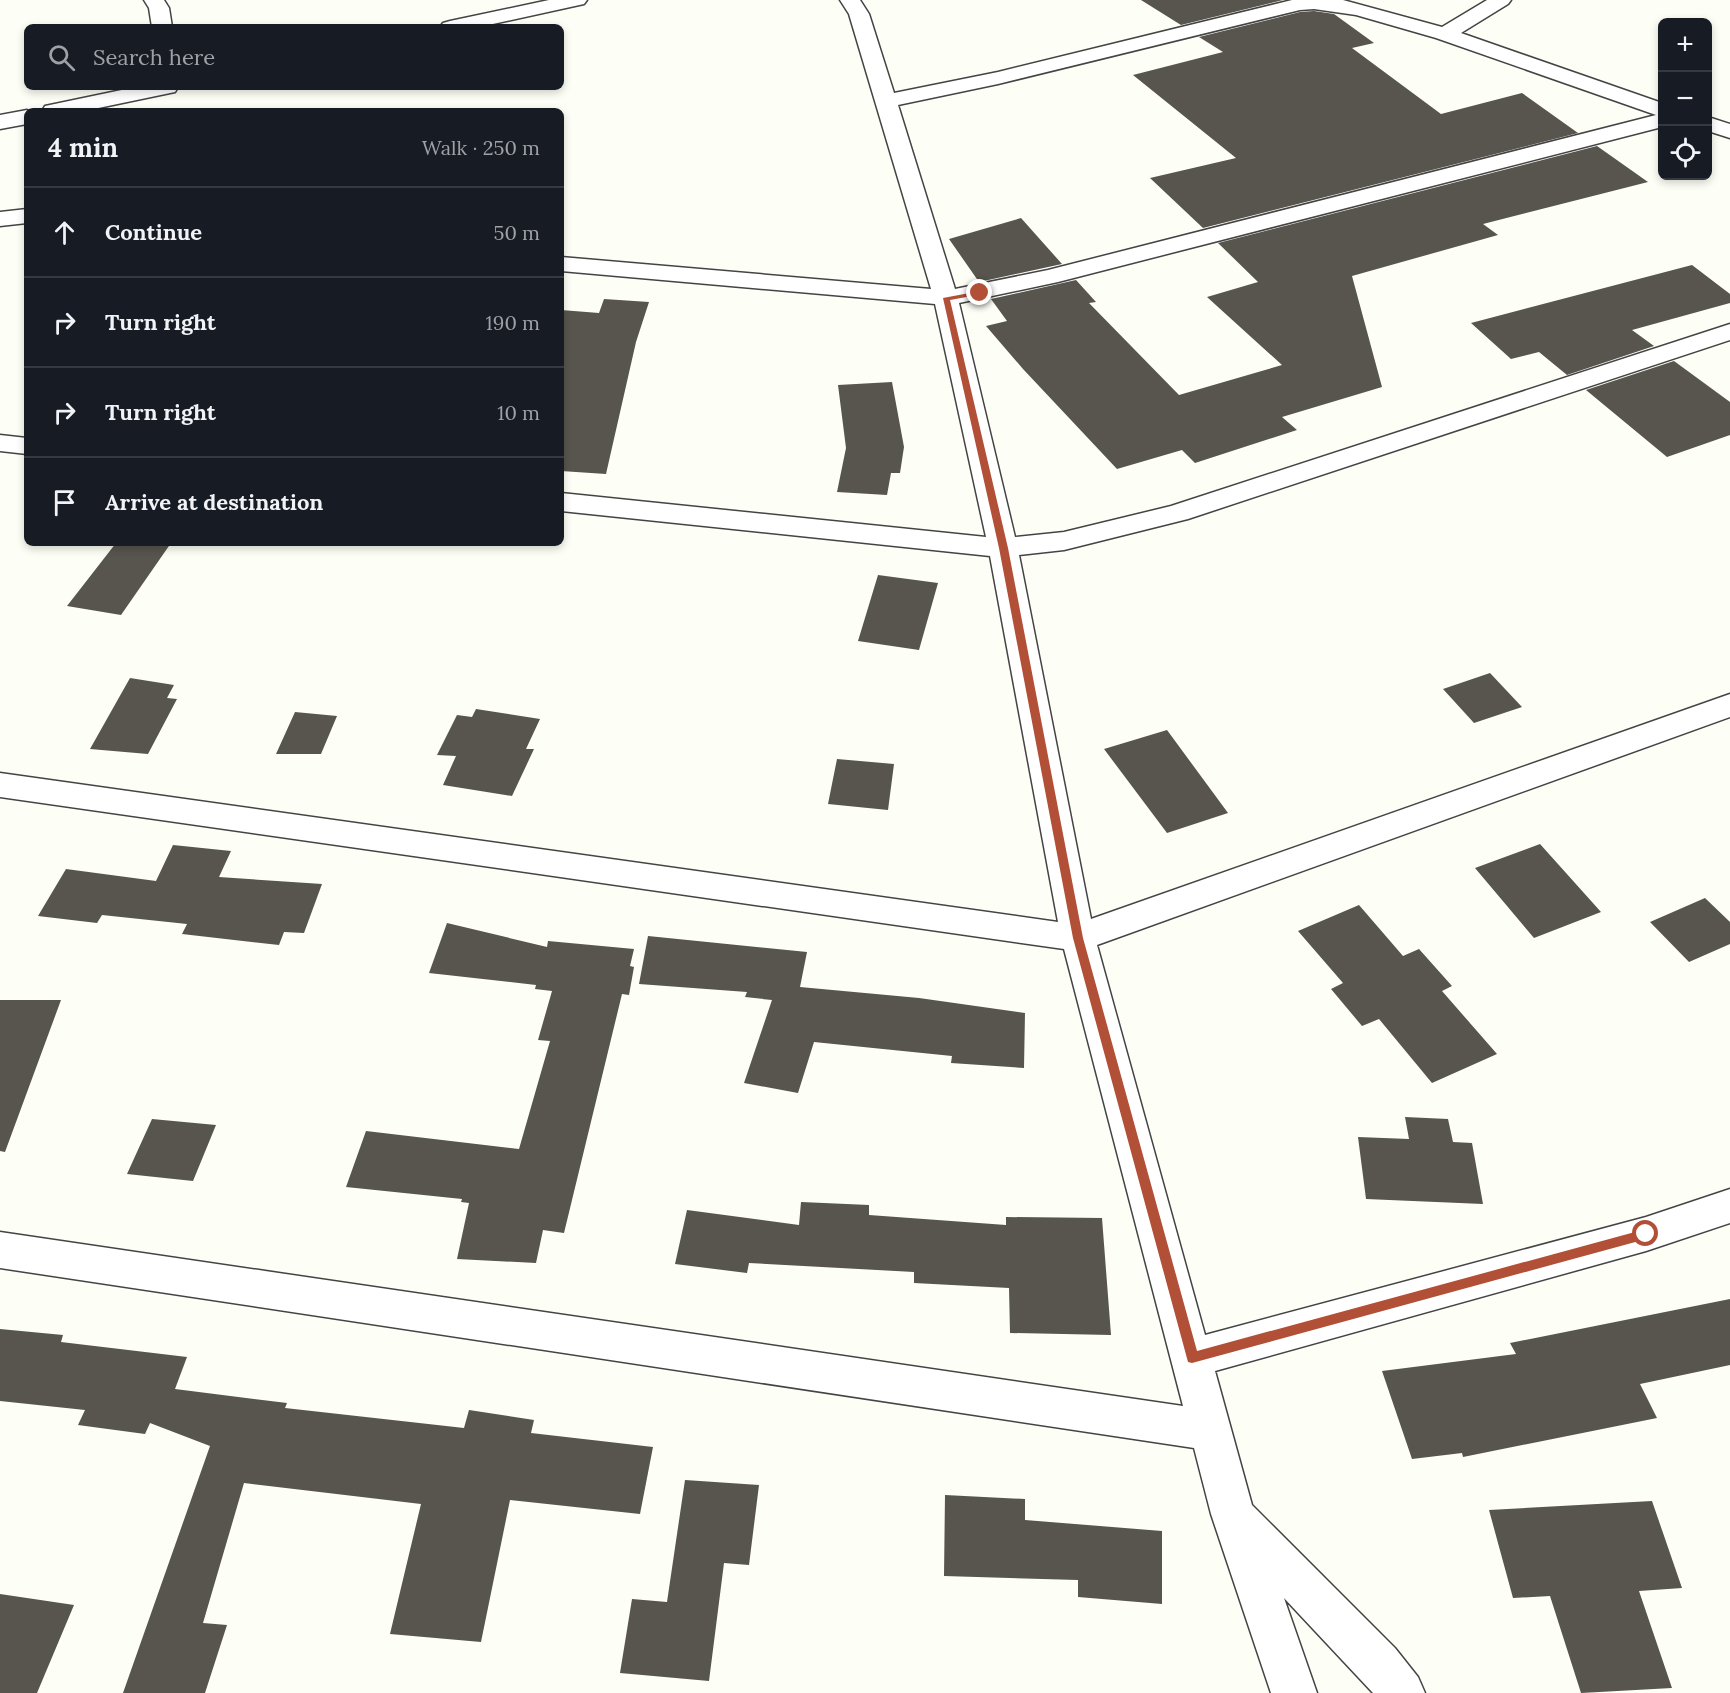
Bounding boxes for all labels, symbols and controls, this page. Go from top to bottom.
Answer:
map controls [1658,18,1712,180]
button: + [1658,18,1712,72]
search box [24,24,564,90]
icon: search [45,41,78,74]
text: Search here [93,43,215,71]
button: − [1658,72,1712,126]
button: locate [1658,126,1712,180]
text: 4 min [48,131,118,164]
text: Walk · 250 m [422,135,540,160]
icon: ahead [48,216,81,249]
text: Continue [105,218,202,246]
text: 50 m [494,220,540,245]
route end [966,279,992,305]
icon: right [48,306,81,339]
text: Turn right [105,308,216,336]
text: 190 m [486,310,540,335]
icon: right [48,396,81,429]
text: Turn right [105,398,216,426]
text: 10 m [497,400,540,425]
icon: arrive [48,486,81,519]
text: Arrive at destination [105,488,323,516]
route start [1632,1220,1658,1246]

